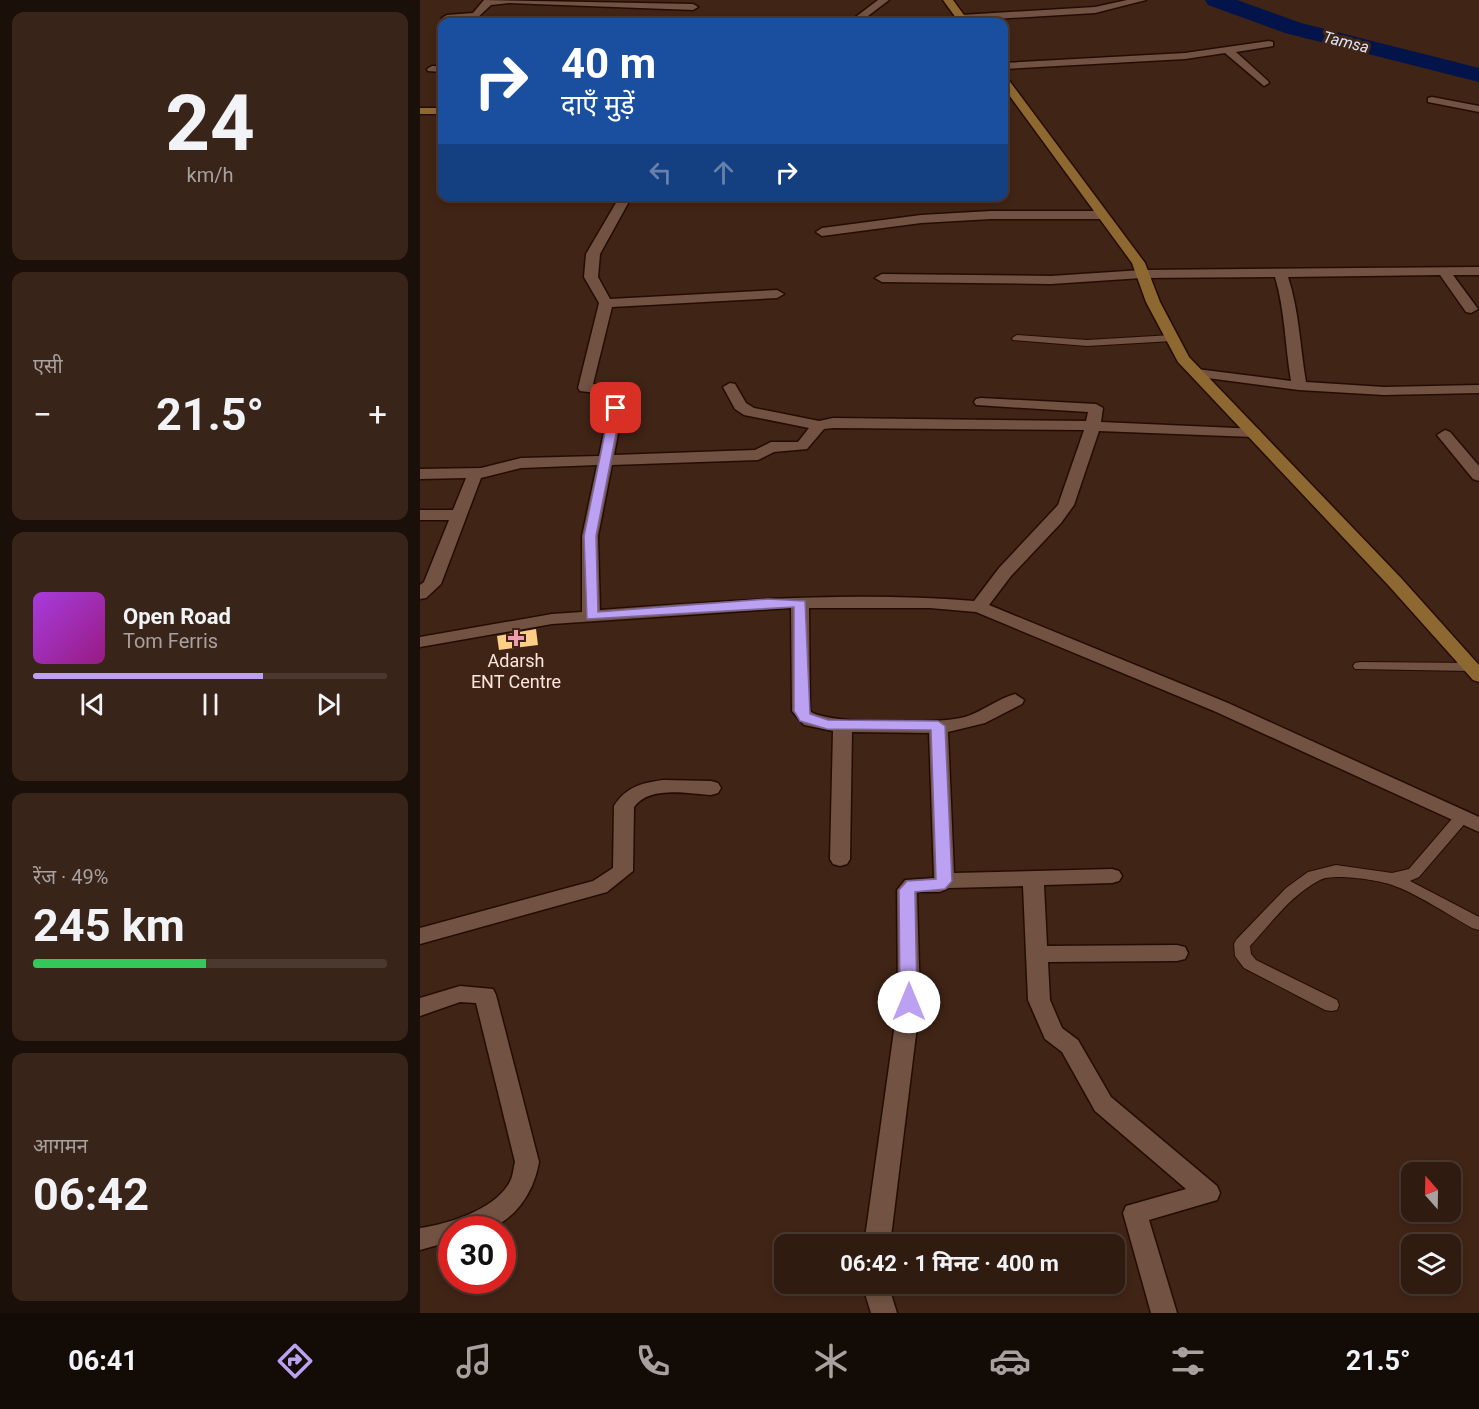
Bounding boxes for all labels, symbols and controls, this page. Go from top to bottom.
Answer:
water label: Tamsa [1321,27,1371,57]
text: 40 m [561,39,656,88]
icon: right [462,42,540,120]
text: 24 [165,78,255,169]
text: दाएँ मुड़ें [561,89,635,121]
icon: left [644,156,677,189]
icon: ahead [707,156,740,189]
icon: right [770,156,803,189]
text: km/h [187,163,233,187]
text: एसी [33,354,63,378]
pin [590,382,641,433]
text: 21.5° [156,388,264,441]
icon: arrive [599,391,632,424]
text: − [33,395,52,434]
text: + [368,395,387,434]
text: Open Road [123,604,231,629]
text: Tom Ferris [123,629,218,653]
marker: Adarsh ENT Centre [507,629,525,647]
place label: Adarsh ENT Centre [471,650,561,692]
icon: previous [76,688,109,721]
icon: pause [194,688,227,721]
icon: next [312,688,345,721]
text: रेंज · 49% [33,865,108,889]
text: 245 km [33,899,185,952]
position arrow [877,970,941,1034]
text: आगमन [33,1134,88,1158]
north arrow [1401,1162,1461,1222]
map controls [1401,1162,1461,1294]
text: 06:42 [33,1168,149,1221]
speed limit sign: 30 [438,1216,516,1294]
button: layers [1401,1234,1461,1294]
text: 06:42 · 1 मिनट · 400 m [840,1251,1059,1276]
icon: directions [274,1340,316,1382]
icon: music [453,1340,495,1382]
icon: phone [632,1340,674,1382]
icon: climate [810,1340,852,1382]
icon: car [989,1340,1031,1382]
icon: filters [1167,1340,1209,1382]
text: 06:41 [68,1345,138,1377]
text: 21.5° [1346,1345,1411,1377]

